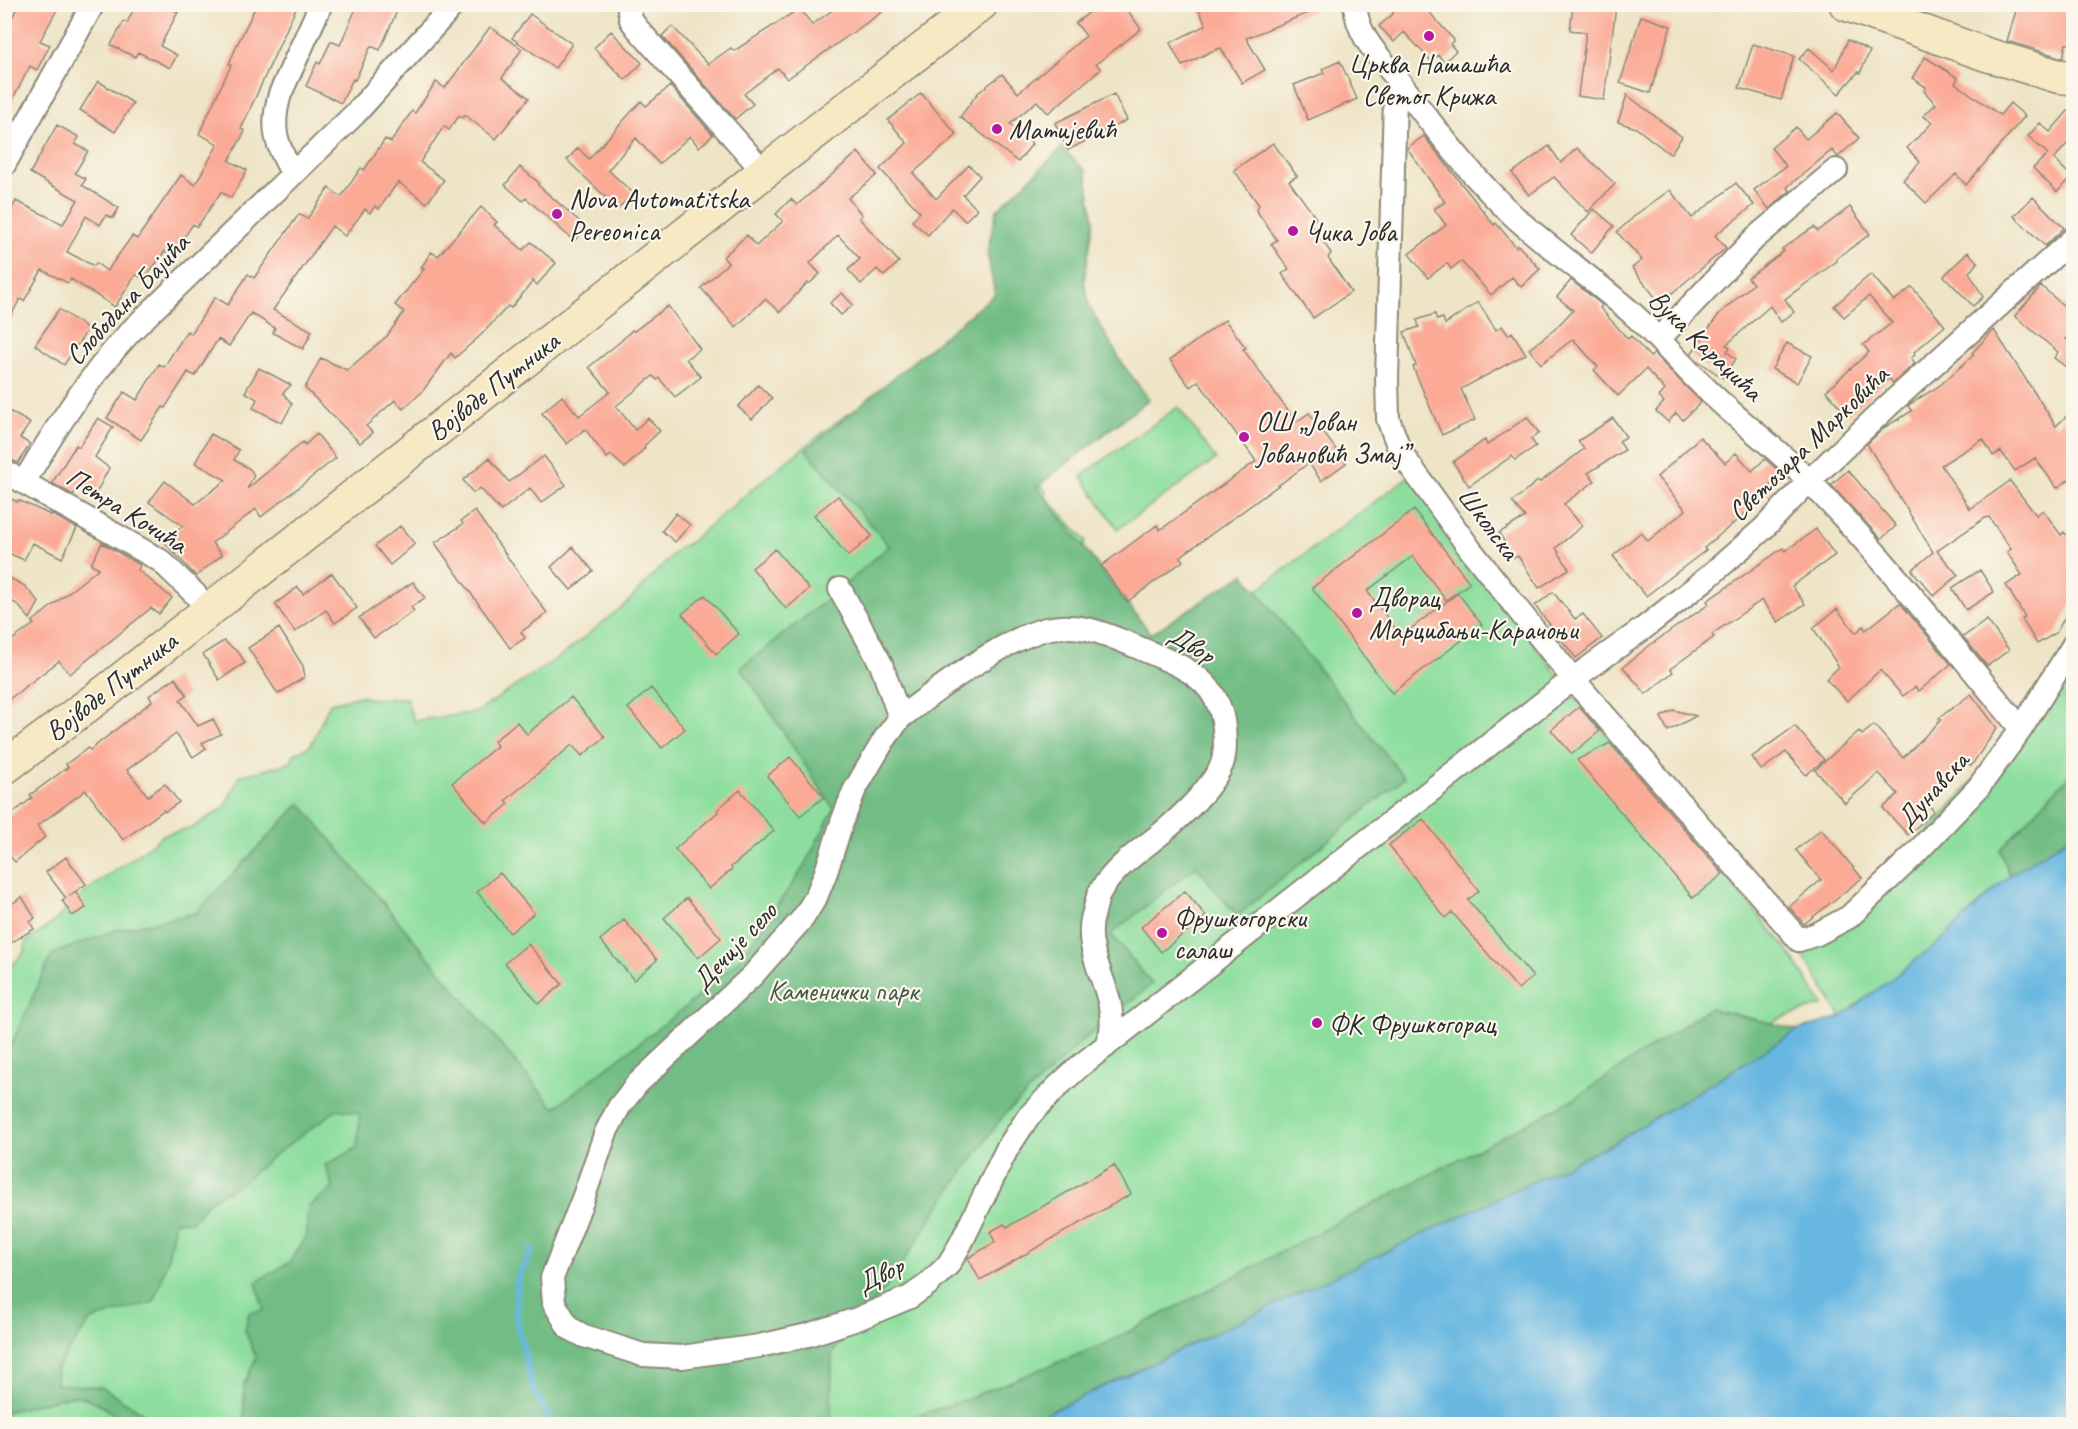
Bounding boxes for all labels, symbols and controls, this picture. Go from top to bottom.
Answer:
marker: Црква Нашашћа Светог Крижа [1422,29,1436,43]
place label: Црква Нашашћа Светог Крижа [1349,46,1511,113]
place label: Матијевић [1009,112,1118,147]
marker: Матијевић [990,122,1004,136]
place label: Nova Automatitska Pereonica [569,181,751,248]
marker: Nova Automatitska Pereonica [550,207,564,221]
place label: Чика Јова [1305,214,1398,249]
marker: Чика Јова [1286,224,1300,238]
street label: Слободана Бајића [57,225,198,372]
street label: Вука Караџића [1641,282,1772,409]
street label: Војводе Путника [420,322,567,448]
street label: Светозара Марковића [1720,356,1897,529]
place label: ОШ „Јован Јовановић Змај” [1254,404,1414,471]
marker: ОШ „Јован Јовановић Змај” [1237,430,1251,444]
street label: Петра Кочића [60,459,196,562]
street label: Школска [1450,479,1529,568]
place label: Дворац Марцибањи-Карачоњи [1369,580,1579,647]
marker: Дворац Марцибањи-Карачоњи [1350,606,1364,620]
street label: Двор [1162,617,1223,672]
street label: Војводе Путника [38,622,185,748]
street label: Дунавска [1888,742,1978,836]
street label: Дечије село [684,892,786,998]
place label: Фрушкогорски салаш [1174,900,1308,967]
marker: Фрушкогорски салаш [1155,926,1169,940]
park label: Каменички парк [768,973,921,1008]
place label: ФК Фрушкогорац [1329,1006,1498,1041]
marker: ФК Фрушкогорац [1310,1016,1324,1030]
street label: Двор [851,1247,911,1300]

